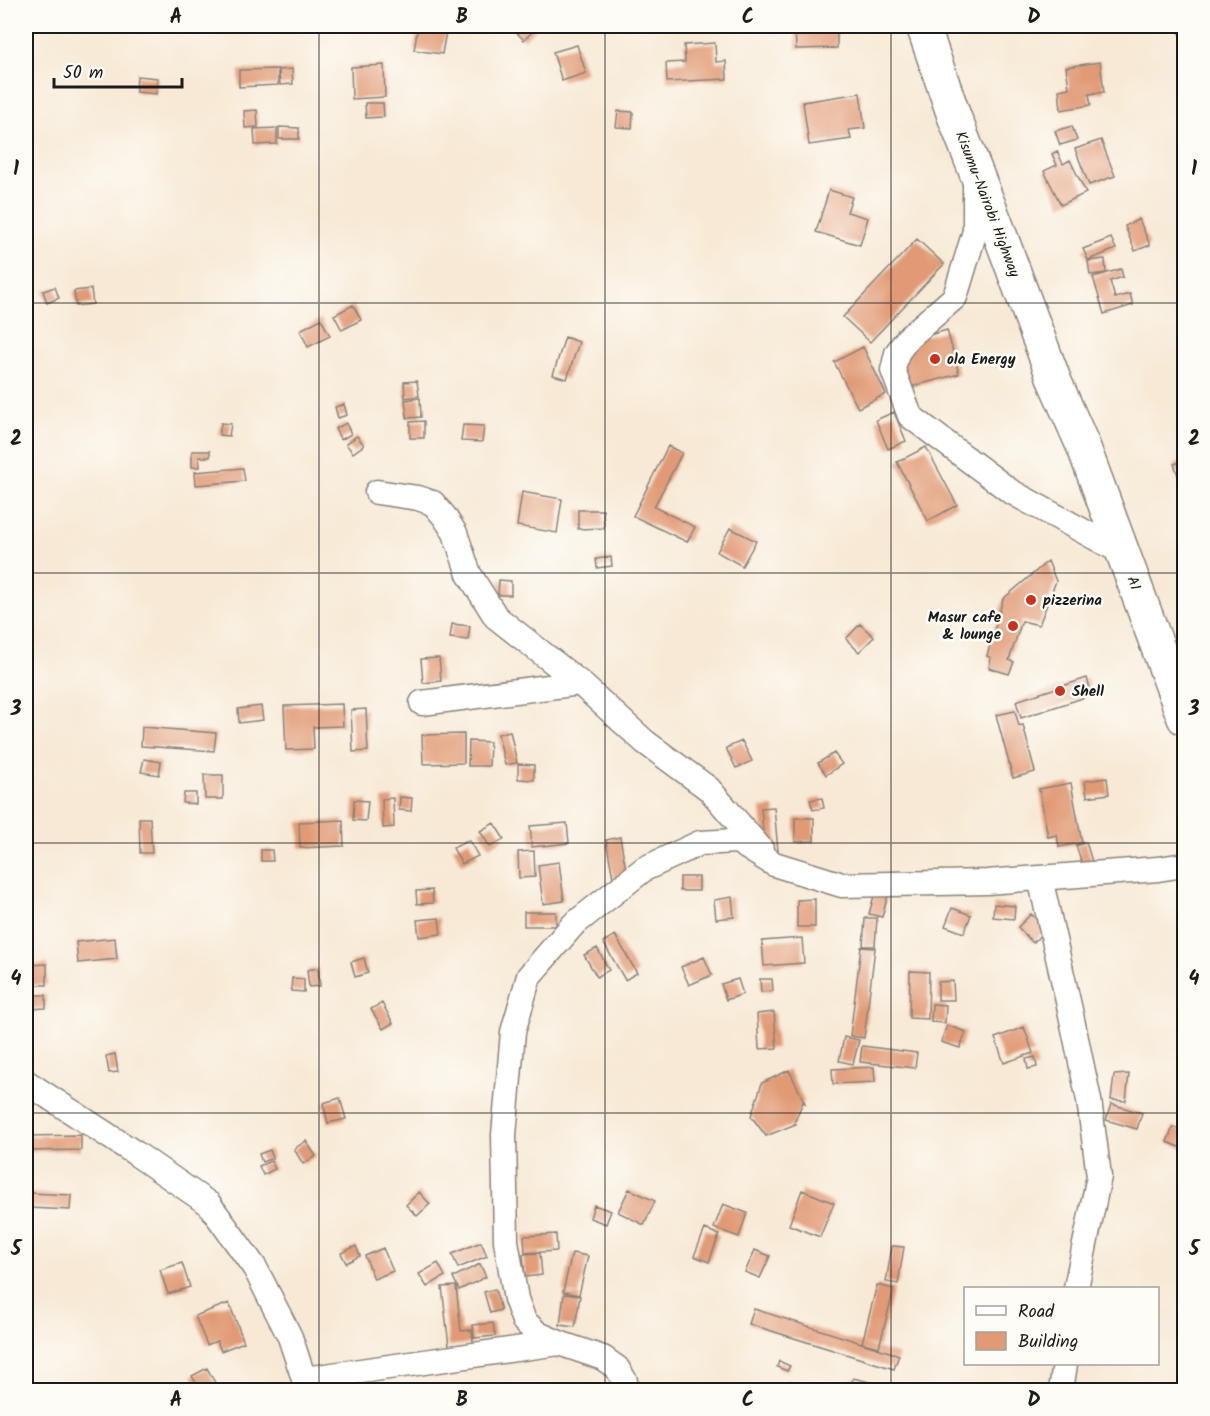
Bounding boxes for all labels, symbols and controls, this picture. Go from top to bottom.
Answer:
text: A [170,2,182,34]
text: B [456,2,468,34]
text: C [742,2,754,34]
text: D [1027,2,1041,34]
scale bar [54,51,182,89]
text: 50 m [63,59,103,88]
street label: Kisumu-Nairobi Highway [948,128,1026,282]
text: 1 [13,154,19,186]
text: 1 [1191,154,1197,186]
place label: ola Energy [947,348,1016,372]
marker: ola Energy [928,352,942,366]
text: 2 [10,424,22,456]
text: 2 [1188,424,1200,456]
street label: A1 [1119,573,1147,594]
place label: pizzerina [1042,589,1102,613]
marker: pizzerina [1024,593,1038,607]
place label: Masur cafe & lounge [928,606,1002,647]
marker: Masur cafe & lounge [1006,619,1020,633]
place label: Shell [1072,680,1104,704]
marker: Shell [1053,684,1067,698]
text: 3 [10,694,22,726]
text: 3 [1188,694,1200,726]
text: 4 [11,964,22,996]
text: 4 [1189,964,1200,996]
text: 5 [10,1234,23,1266]
text: 5 [1188,1234,1201,1266]
legend [964,1287,1159,1365]
text: Road [1018,1298,1055,1327]
text: Building [1018,1328,1078,1357]
text: A [170,1385,182,1416]
text: B [456,1385,468,1416]
text: C [742,1385,754,1416]
text: D [1027,1385,1041,1416]

